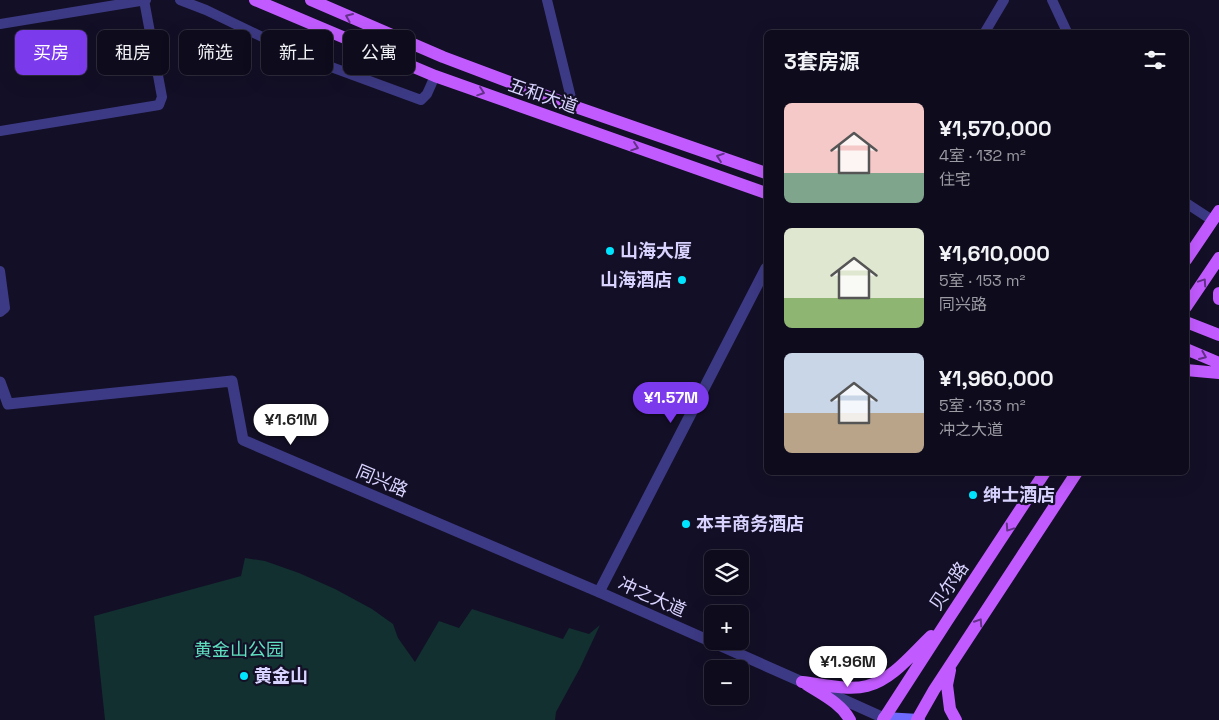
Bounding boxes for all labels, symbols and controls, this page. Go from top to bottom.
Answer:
one-way arrow [345,12,354,23]
chip: 买房 [15,30,87,75]
chip: 租房 [97,30,169,75]
chip: 筛选 [179,30,251,75]
chip: 新上 [261,30,333,75]
chip: 公寓 [343,30,415,75]
icon: filters [1141,46,1169,74]
text: 3套房源 [784,48,860,75]
street label: 五和大道 [505,73,581,118]
one-way arrow [477,87,485,97]
text: ¥1,570,000 [939,115,1052,142]
icon: home [824,123,884,183]
one-way arrow [630,141,638,151]
text: 4室 · 132 m² [939,145,1026,166]
one-way arrow [717,153,725,163]
text: 住宅 [939,169,971,190]
place label: 山海大厦 [620,239,692,262]
text: ¥1,610,000 [939,240,1050,267]
marker: 山海大厦 [604,245,616,257]
icon: home [824,248,884,308]
place label: 山海酒店 [600,268,672,291]
text: 5室 · 153 m² [939,270,1025,291]
marker: 山海酒店 [676,274,688,286]
one-way arrow [1196,279,1206,288]
text: 同兴路 [939,294,987,315]
one-way arrow [1198,350,1207,361]
text: ¥1,960,000 [939,365,1054,392]
icon: home [824,373,884,433]
pin: ¥1.57M [630,382,712,424]
text: ¥1.57M [644,387,698,408]
text: 5室 · 133 m² [939,395,1026,416]
pin: ¥1.61M [250,404,332,446]
text: ¥1.61M [265,409,317,430]
text: 冲之大道 [939,419,1003,440]
street label: 同兴路 [353,459,412,502]
place label: 绅士酒店 [983,483,1055,506]
marker: 绅士酒店 [967,489,979,501]
place label: 本丰商务酒店 [696,512,804,535]
marker: 本丰商务酒店 [680,518,692,530]
one-way arrow [1006,522,1015,531]
map controls [704,550,749,705]
button: layers [704,550,749,595]
street label: 贝尔路 [924,557,973,615]
street label: 冲之大道 [615,571,690,622]
button: + [704,605,749,650]
one-way arrow [973,618,982,628]
park label: 黄金山公园 [194,638,284,661]
pin: ¥1.96M [807,646,889,688]
text: ¥1.96M [820,651,876,672]
button: − [704,660,749,705]
place label: 黄金山 [254,664,308,687]
marker: 黄金山 [238,670,250,682]

